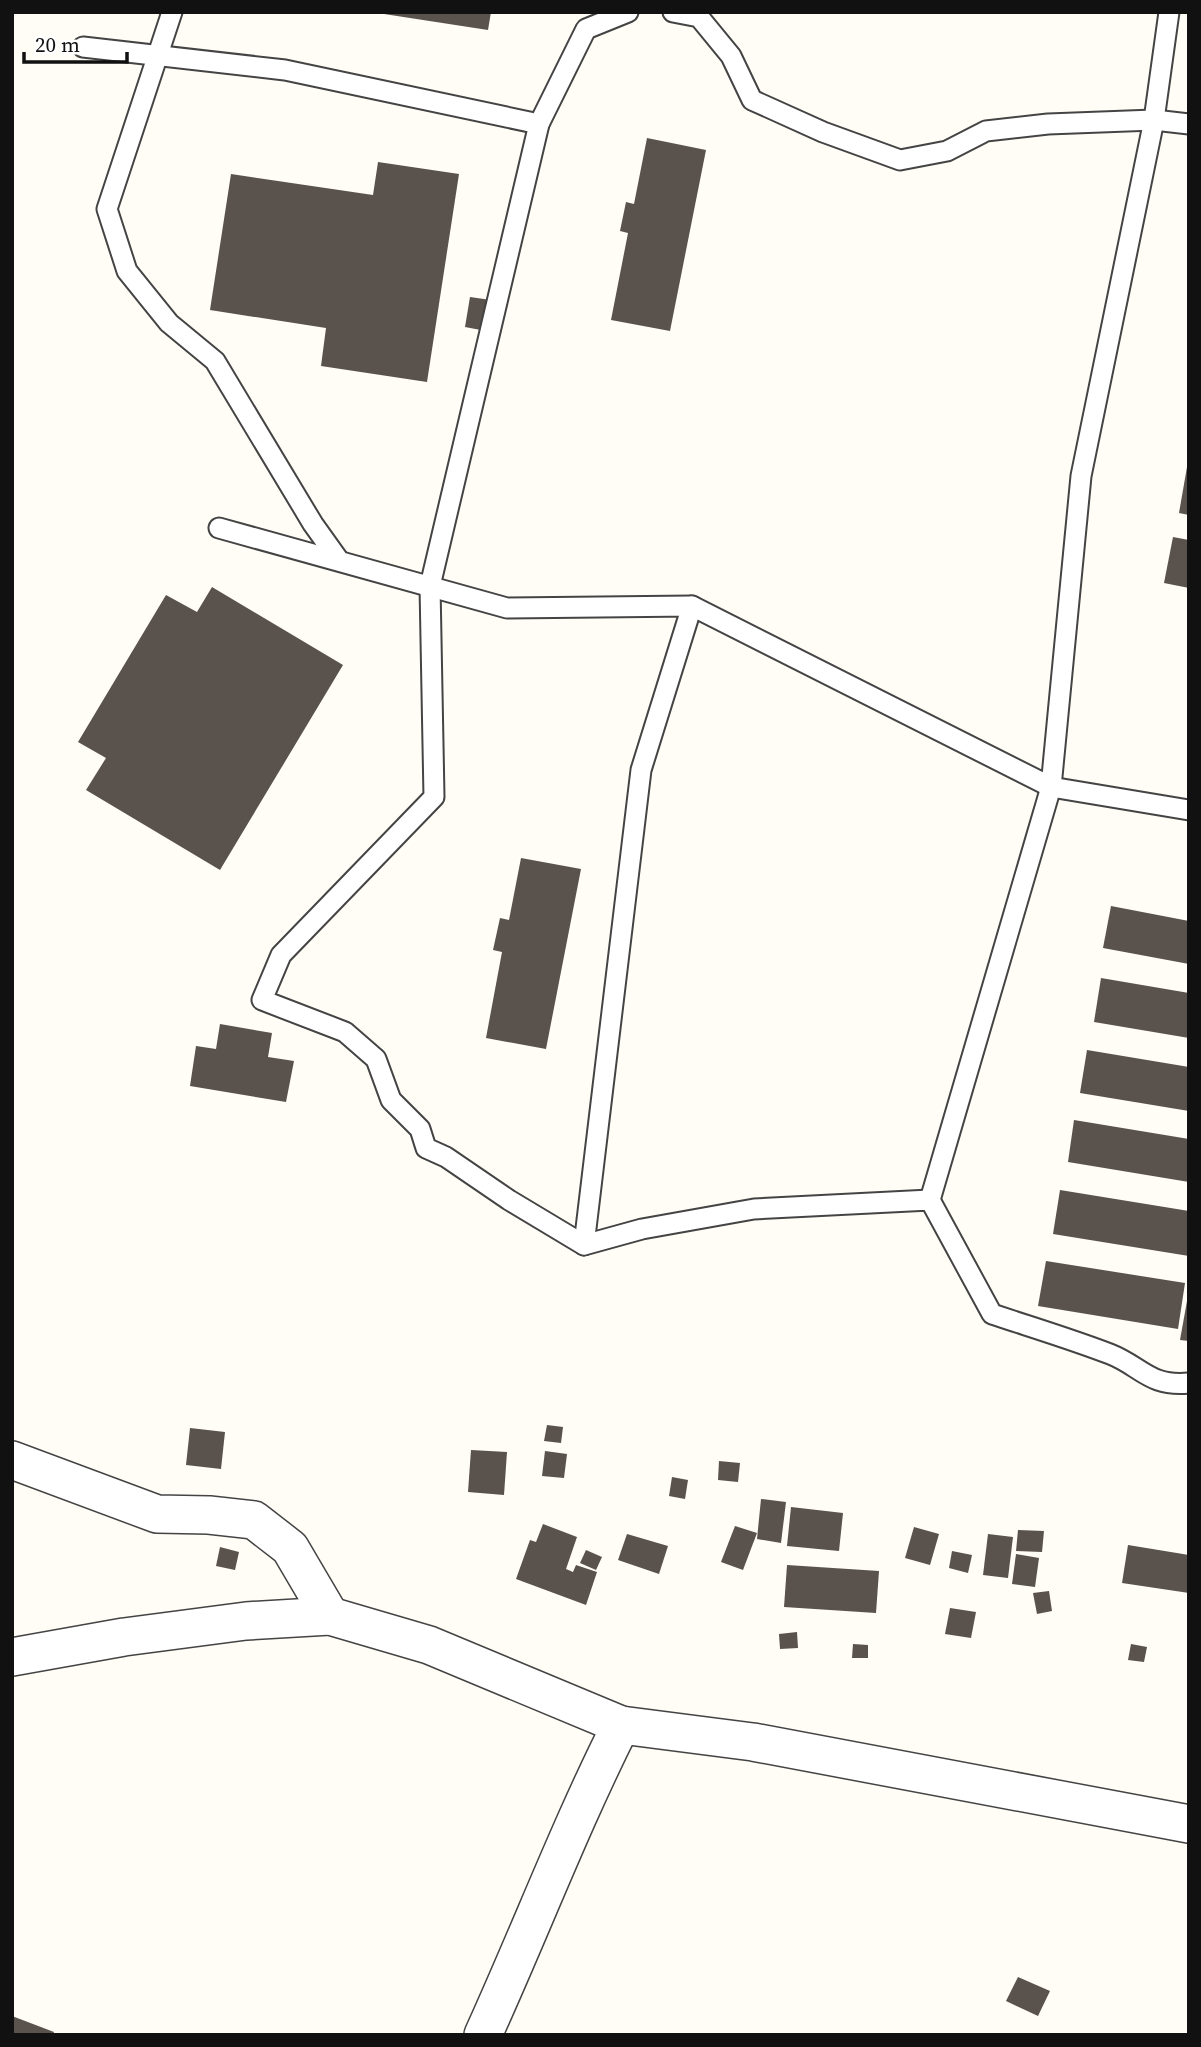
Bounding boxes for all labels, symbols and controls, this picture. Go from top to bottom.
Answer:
scale bar [24,21,128,65]
text: 20 m [35,30,80,59]

